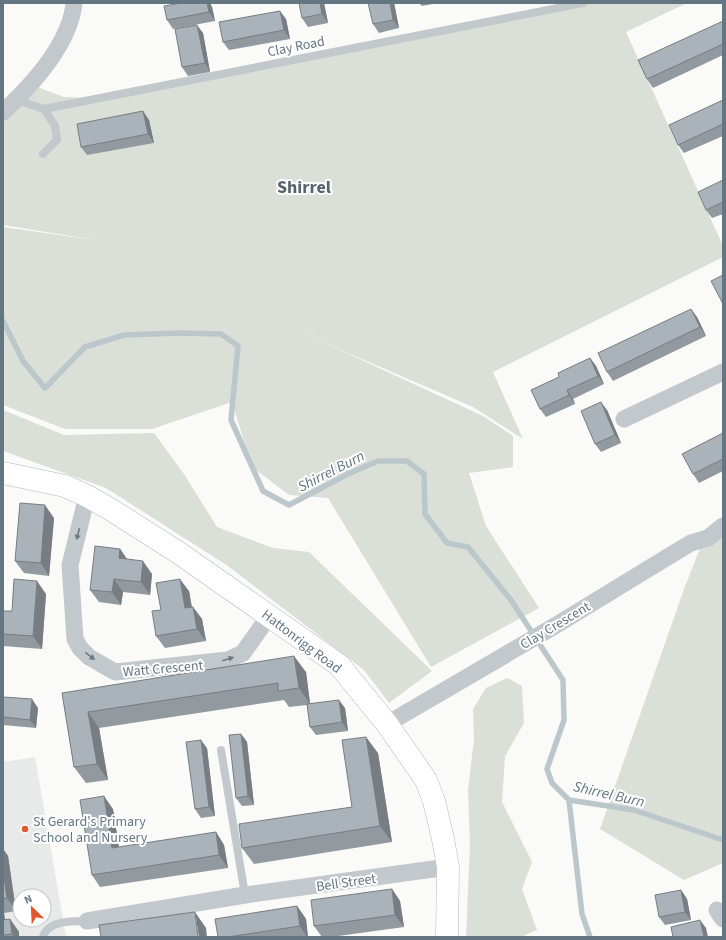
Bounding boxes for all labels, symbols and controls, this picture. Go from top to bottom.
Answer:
street label: Clay Road [266,32,327,62]
district label: Shirrel [277,175,331,200]
water label: Shirrel Burn [294,446,368,497]
one-way arrow [74,527,80,540]
street label: Clay Crescent [517,597,595,655]
street label: Hattonrigg Road [257,605,346,679]
one-way arrow [84,652,95,660]
street label: Watt Crescent [122,656,204,682]
one-way arrow [223,656,235,662]
water label: Shirrel Burn [571,776,647,813]
place label: St Gerard's Primary School and Nursery [33,812,148,848]
marker: St Gerard's Primary School and Nursery [20,824,30,834]
street label: Bell Street [315,869,378,897]
north arrow [12,888,52,928]
text: N [22,891,35,908]

